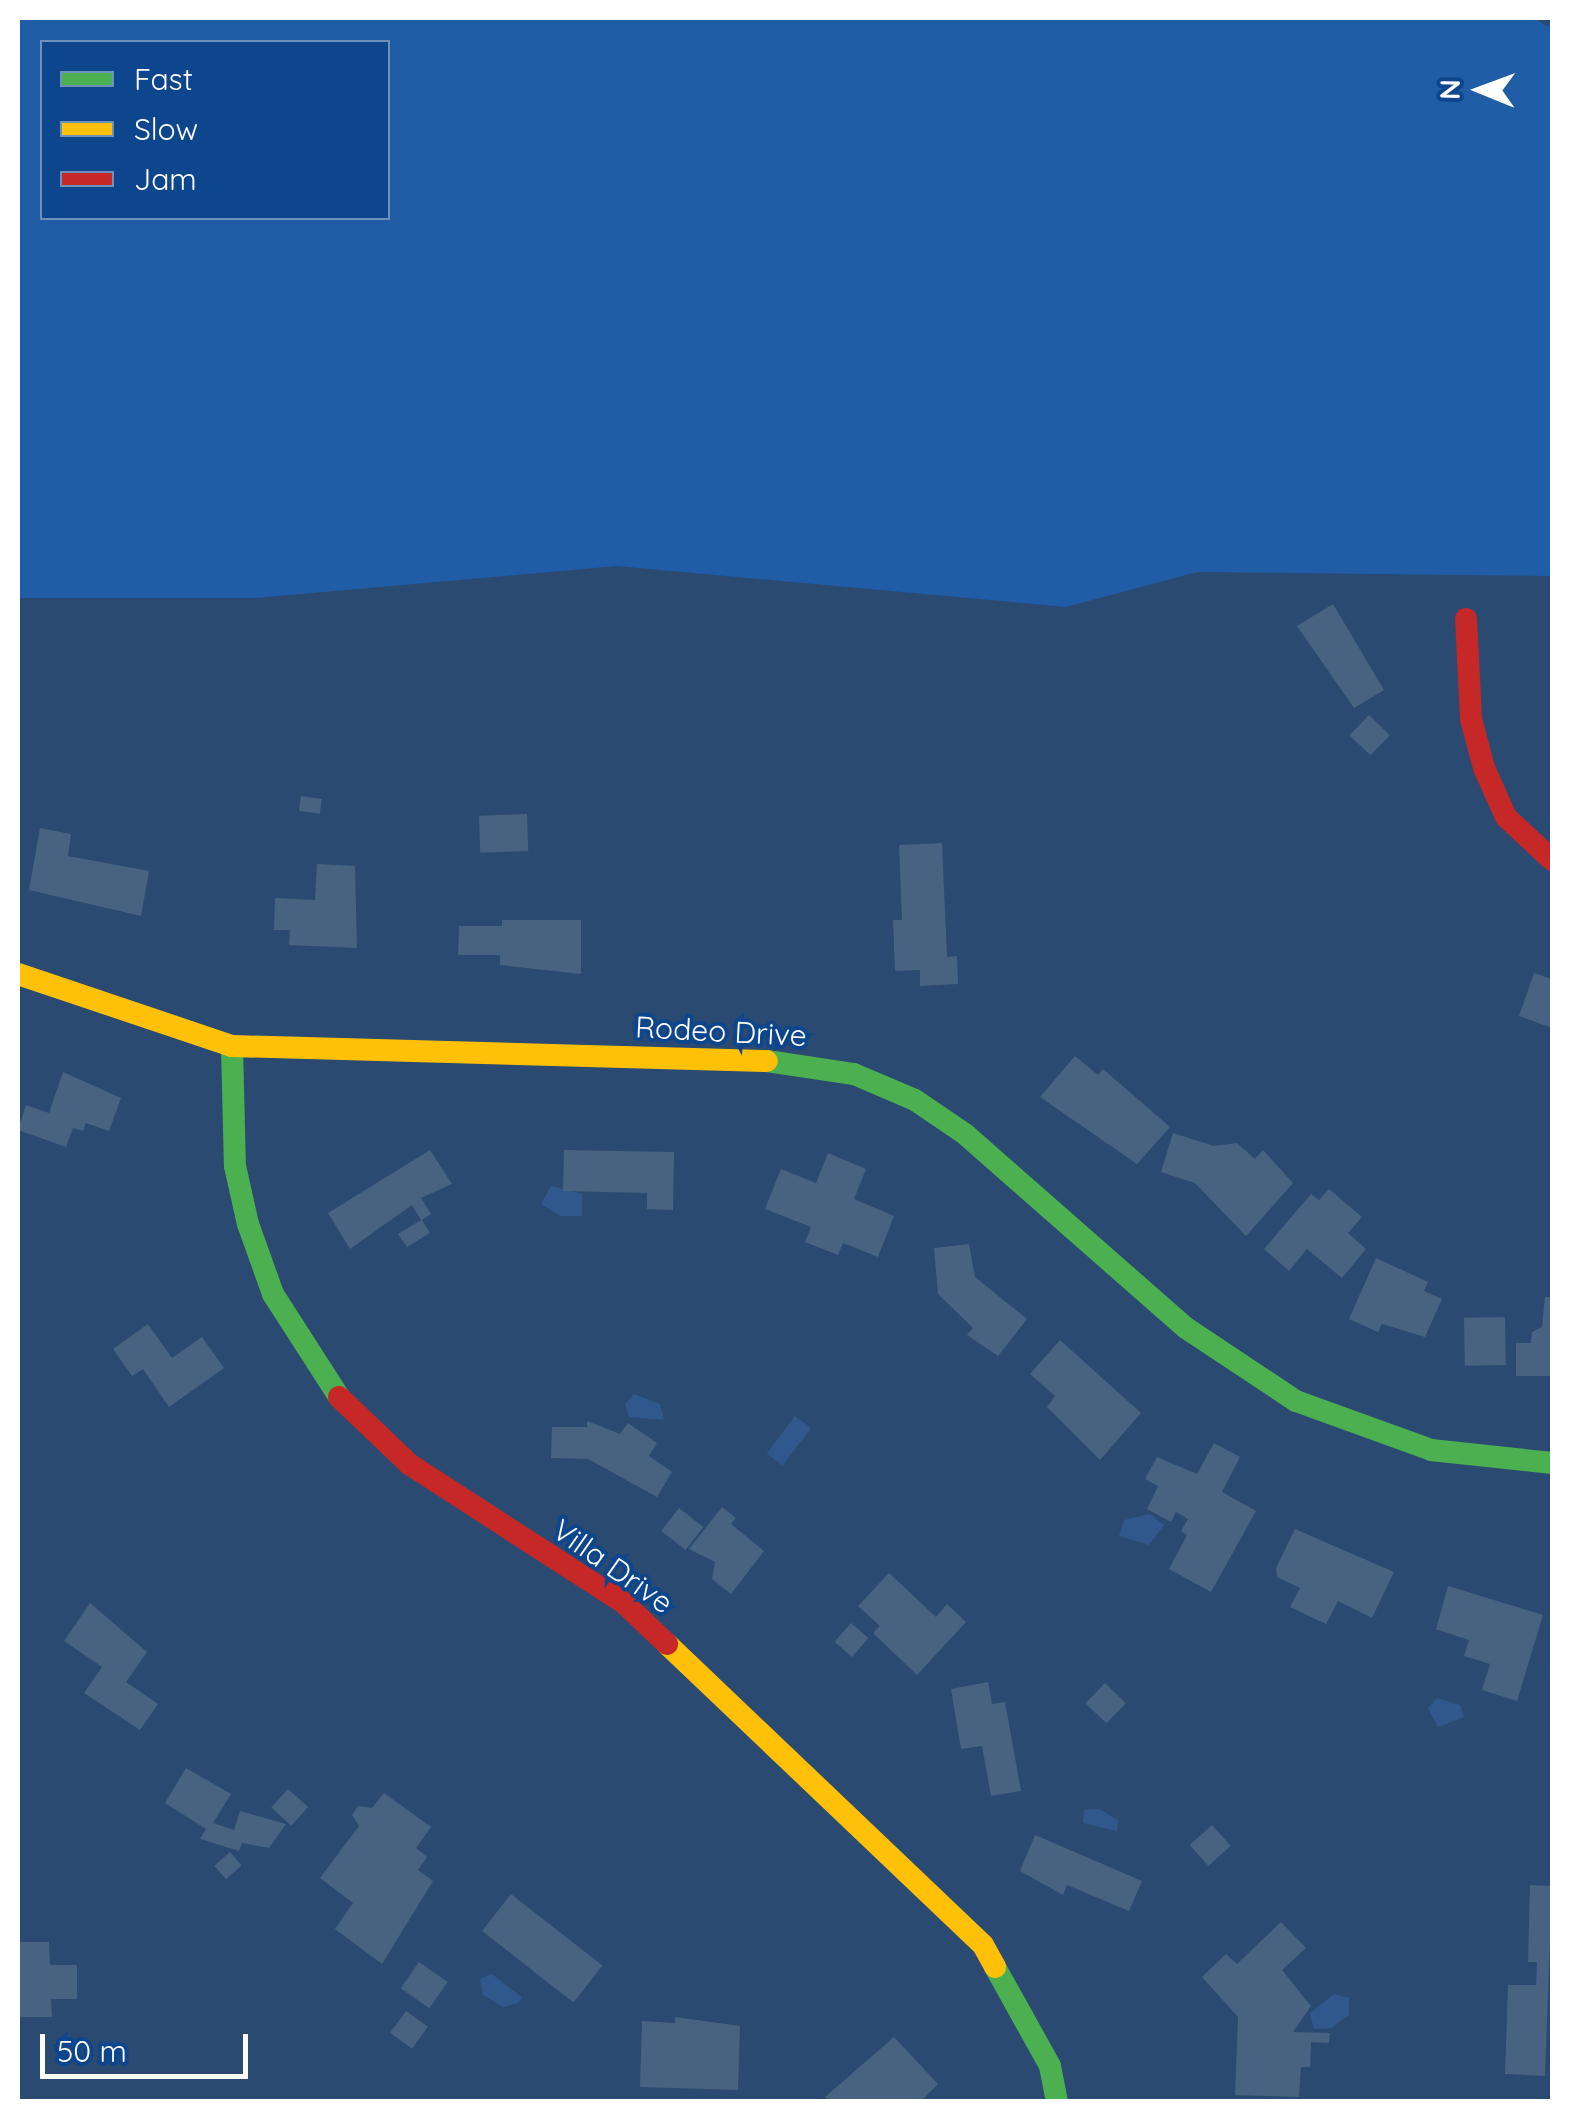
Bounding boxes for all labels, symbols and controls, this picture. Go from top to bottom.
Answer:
legend [40,40,390,220]
north arrow [1430,40,1530,140]
text: Fast [134,60,193,98]
text: N [1432,79,1467,100]
text: Slow [134,110,198,148]
text: Jam [134,160,197,198]
street label: Rodeo Drive [634,1009,808,1053]
street label: Villa Drive [546,1511,680,1621]
scale bar [45,2014,252,2076]
text: 50 m [57,2032,127,2070]

